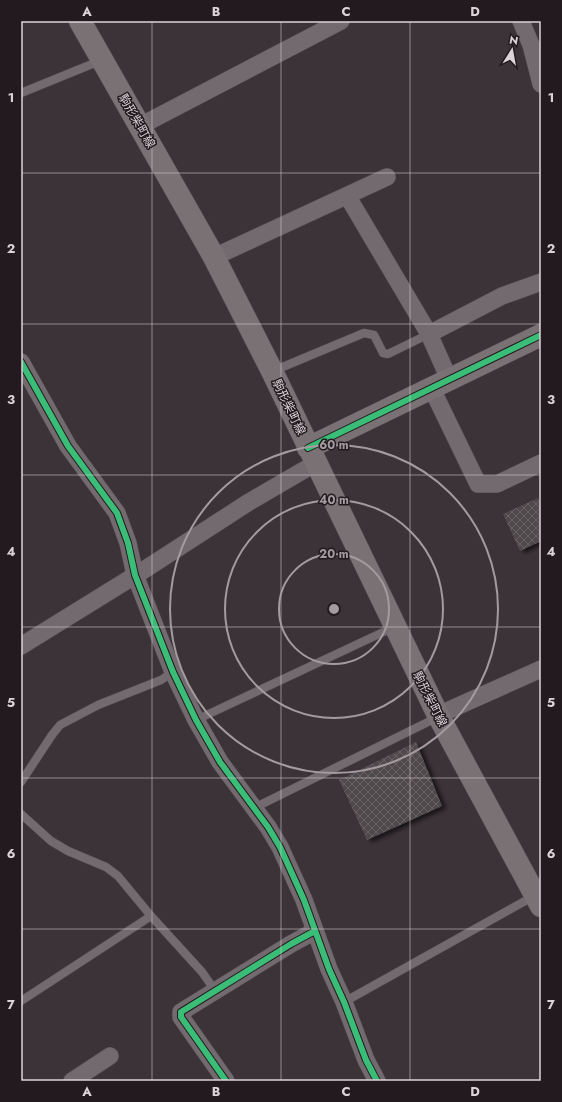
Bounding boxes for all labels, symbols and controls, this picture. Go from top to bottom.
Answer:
text: A [81,2,92,21]
text: B [212,2,221,21]
text: C [341,2,351,21]
text: D [470,2,480,21]
north arrow [492,30,532,70]
text: N [508,31,520,49]
text: 1 [8,88,14,107]
text: 1 [548,88,554,107]
street label: 駒形柴町線 [114,91,160,151]
text: 2 [7,239,15,258]
text: 2 [547,239,555,258]
street label: 駒形柴町線 [268,376,310,438]
text: 3 [7,390,15,409]
text: 3 [547,390,555,409]
text: 60 m [319,436,349,454]
text: 40 m [319,491,349,509]
text: 4 [6,542,16,561]
text: 4 [546,542,556,561]
text: 20 m [319,545,349,563]
centre of rings [327,602,341,616]
street label: 駒形柴町線 [408,668,452,730]
text: 5 [7,693,15,712]
text: 5 [547,693,555,712]
text: 6 [7,844,16,863]
text: 6 [547,844,556,863]
text: 7 [7,995,15,1014]
text: 7 [547,995,555,1014]
text: A [81,1082,92,1101]
text: B [212,1082,221,1101]
text: C [341,1082,351,1101]
text: D [470,1082,480,1101]

